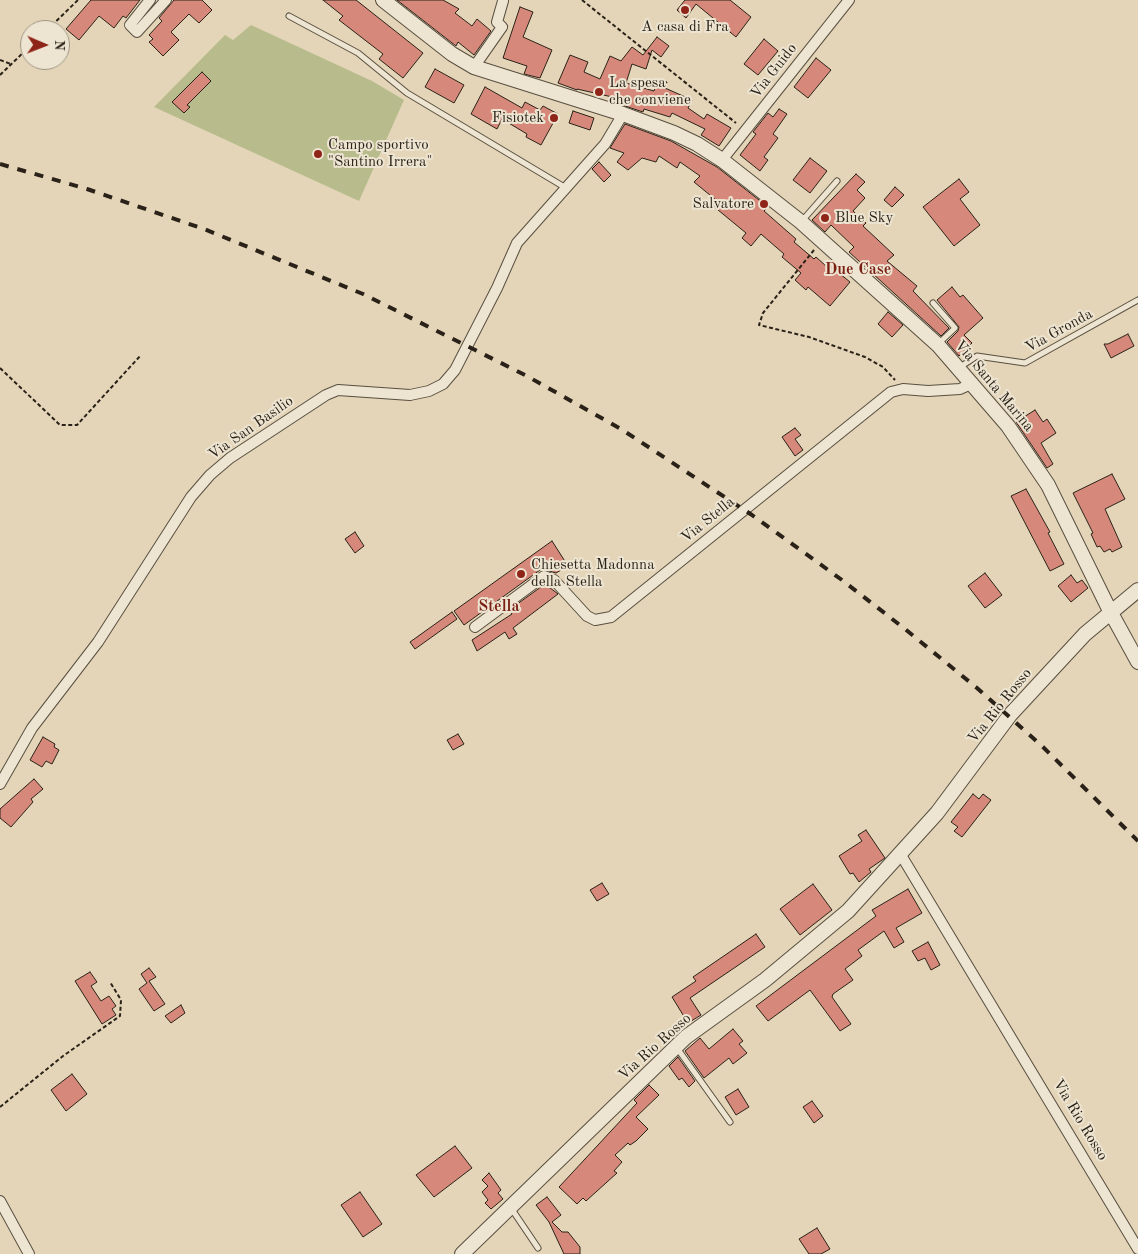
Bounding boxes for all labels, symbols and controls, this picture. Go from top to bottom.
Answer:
marker: A casa di Fra [679,4,691,16]
place label: A casa di Fra [641,18,729,36]
north arrow [20,20,70,70]
text: N [52,40,66,51]
street label: Via Guido [747,40,801,102]
place label: La spesa che conviene [609,74,691,109]
marker: La spesa che conviene [593,86,605,98]
place label: Fisiotek [492,109,544,127]
marker: Fisiotek [548,112,560,124]
place label: Campo sportivo "Santino Irrera" [328,136,432,171]
marker: Campo sportivo "Santino Irrera" [312,148,324,160]
place label: Salvatore [693,195,754,213]
marker: Salvatore [758,198,770,210]
place label: Blue Sky [835,209,894,227]
marker: Blue Sky [819,212,831,224]
district label: Due Case [825,260,891,280]
street label: Via Gronda [1022,305,1096,357]
street label: Via Santa Marina [950,337,1038,435]
street label: Via San Basilio [205,392,297,464]
street label: Via Stella [678,493,738,547]
place label: Chiesetta Madonna della Stella [531,556,655,591]
marker: Chiesetta Madonna della Stella [515,568,527,580]
district label: Stella [478,597,520,617]
street label: Via Rio Rosso [964,665,1036,747]
street label: Via Rio Rosso [615,1010,695,1084]
street label: Via Rio Rosso [1049,1076,1111,1164]

